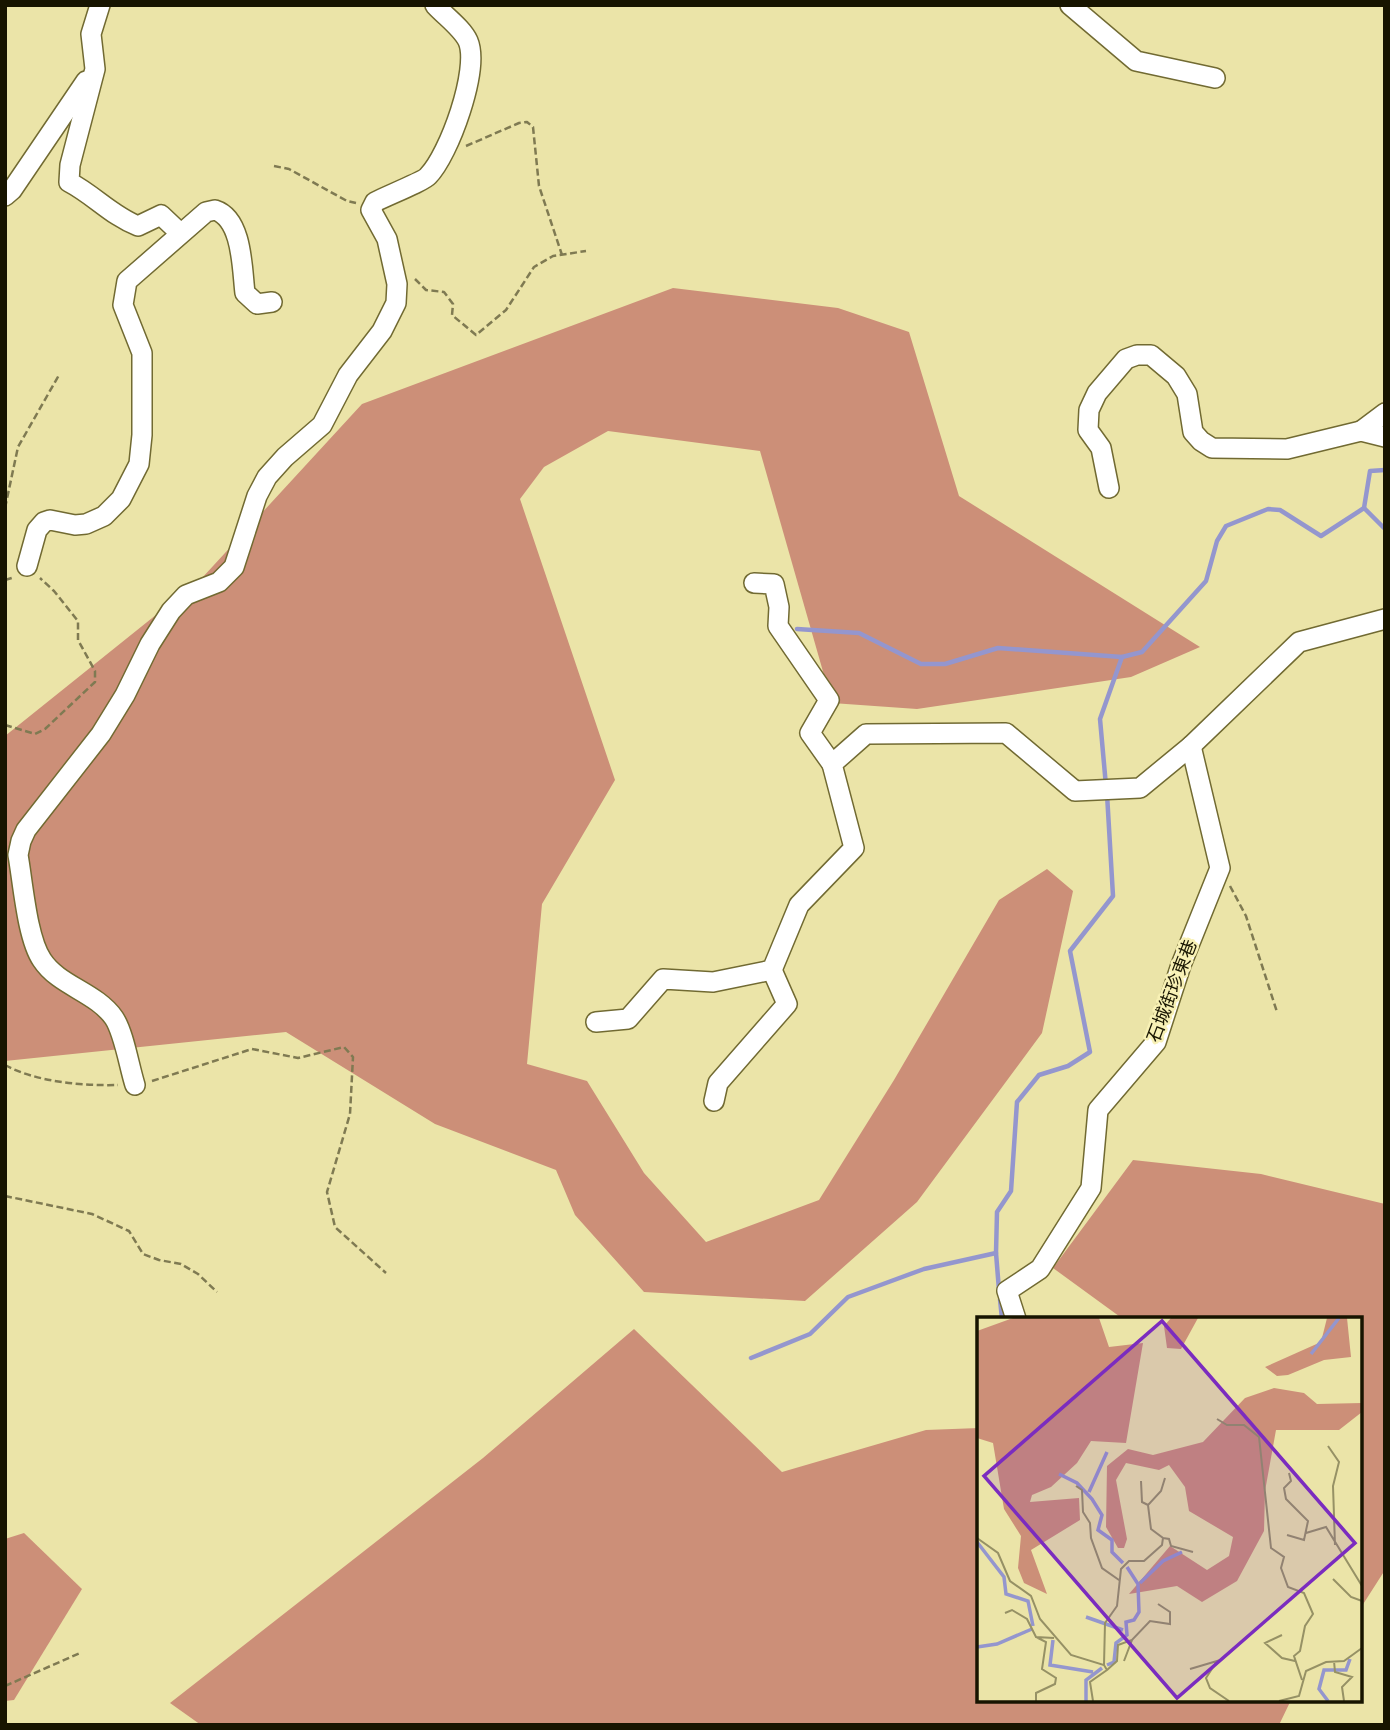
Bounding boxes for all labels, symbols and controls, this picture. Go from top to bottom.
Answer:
street label: 石城街珍東巷 [1143,937,1201,1045]
inset map [977,1317,1362,1702]

